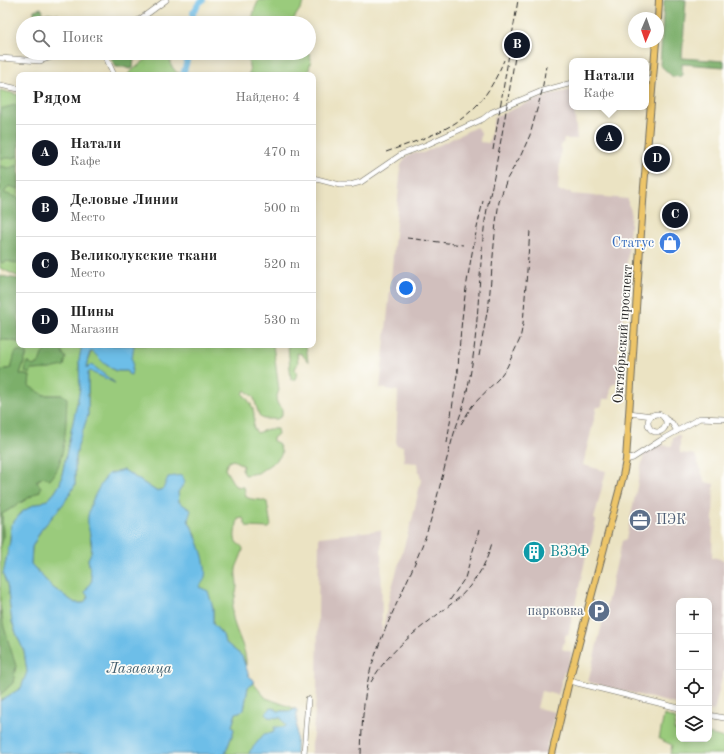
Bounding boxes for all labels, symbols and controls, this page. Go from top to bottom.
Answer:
north arrow [628,12,664,48]
search box [16,16,316,60]
icon: search [30,27,52,49]
pin: B [504,30,530,60]
text: Поиск [62,31,103,46]
popup [569,58,649,110]
text: Натали [583,69,635,84]
text: Кафе [583,87,614,100]
text: Рядом [32,90,81,107]
text: Найдено: 4 [236,91,300,104]
pin: A [596,123,622,153]
text: Натали [70,137,121,152]
pin: D [644,144,670,174]
text: A [40,146,50,159]
text: 470 m [263,146,300,159]
text: Кафе [70,155,101,168]
text: Деловые Линии [70,193,179,208]
pin: C [662,200,688,230]
text: B [40,202,50,215]
text: 500 m [263,202,300,215]
text: Место [70,211,105,224]
shop icon: Статус [657,230,683,256]
place label: Статус [612,236,654,250]
text: Великолукские ткани [70,249,217,264]
text: C [41,258,49,271]
text: 520 m [263,258,300,271]
street label: Октябрьский проспект [611,264,635,404]
text: Место [70,267,105,280]
your location [396,278,416,298]
text: Шины [70,305,114,320]
text: D [40,314,50,327]
text: 530 m [263,314,300,327]
text: Магазин [70,323,119,336]
office icon: ПЭК [627,507,653,533]
place label: ПЭК [656,513,686,527]
building icon: ВЗЭФ [521,539,547,565]
place label: ВЗЭФ [550,545,589,559]
parking icon: парковка [586,598,612,624]
map controls [676,598,712,742]
button: + [676,598,712,634]
place label: парковка [528,604,584,618]
button: − [676,634,712,670]
water label: Лазавица [106,662,172,677]
button: locate [676,670,712,706]
button: layers [676,706,712,742]

